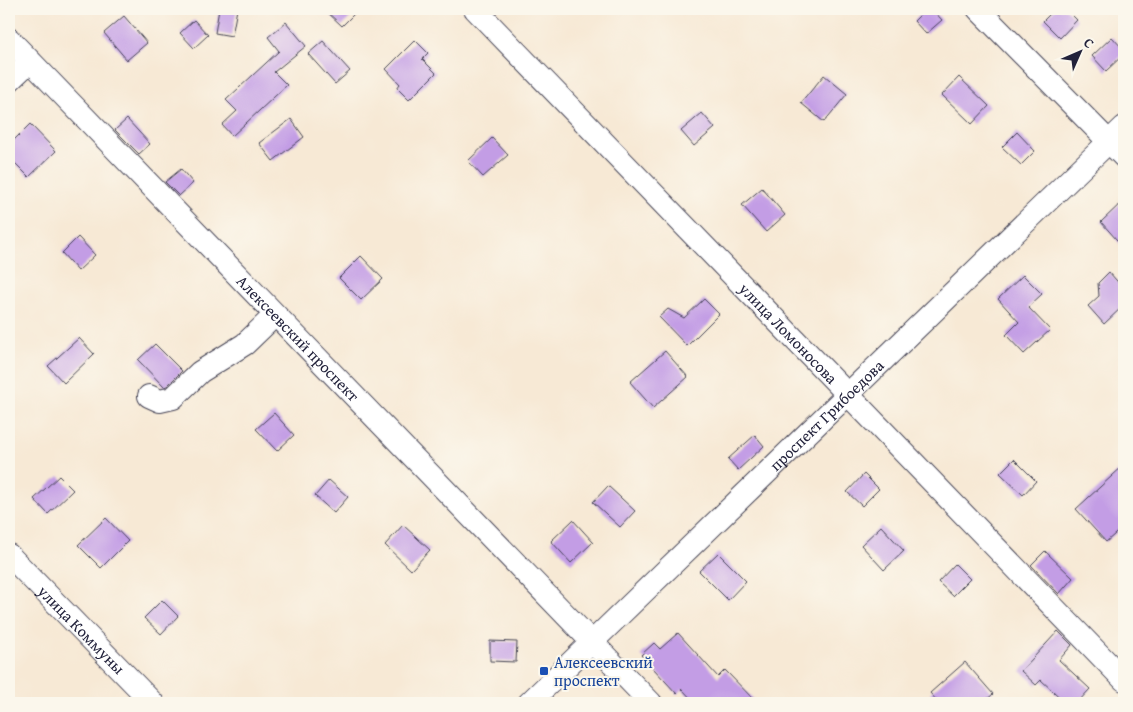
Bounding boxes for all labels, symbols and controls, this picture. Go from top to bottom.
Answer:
north arrow [1056,28,1106,78]
text: С [1079,33,1099,53]
street label: Алексеевский проспект [231,269,365,407]
street label: улица Ломоносова [733,276,844,390]
street label: проспект Грибоедова [764,354,889,476]
street label: улица Коммуны [32,579,131,680]
place label: Алексеевский проспект [554,650,653,692]
marker: Алексеевский проспект [538,665,550,677]

